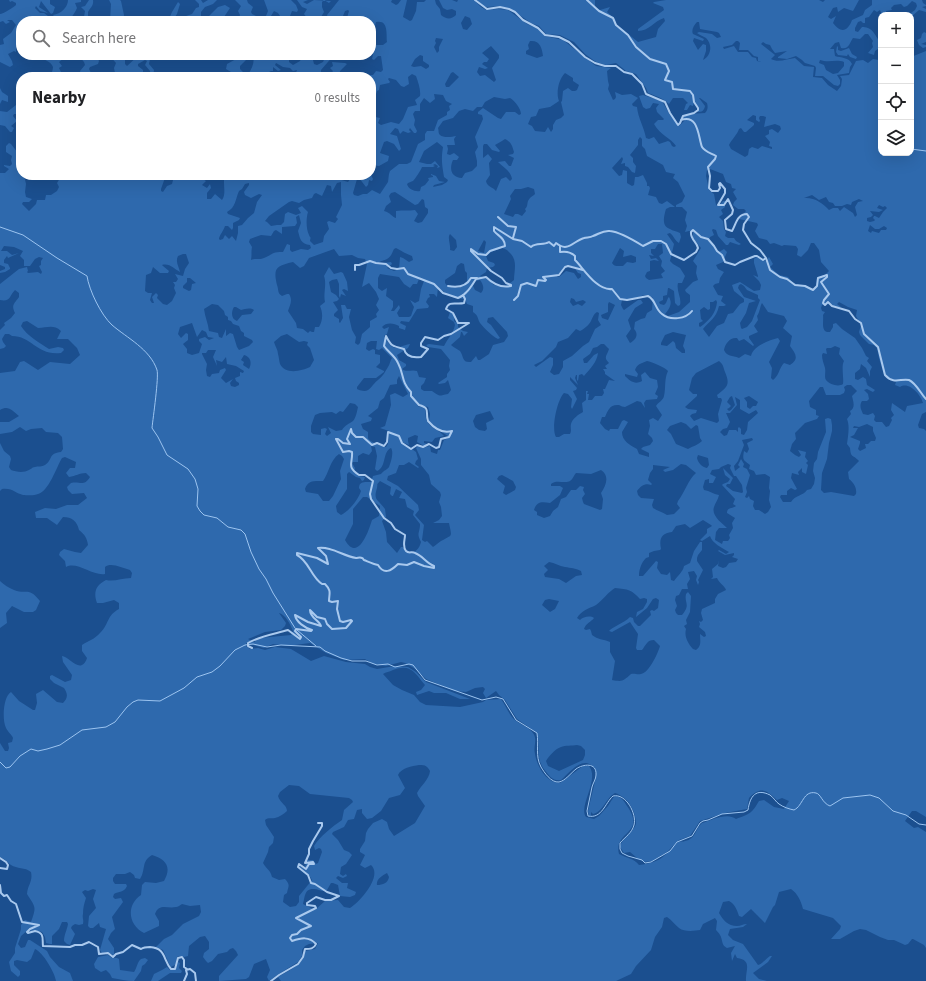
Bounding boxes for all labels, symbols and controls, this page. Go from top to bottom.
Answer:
map controls [878,12,914,156]
button: + [878,12,914,48]
search box [16,16,376,60]
icon: search [30,27,52,49]
text: Search here [62,28,136,49]
button: − [878,48,914,84]
button: locate [878,84,914,120]
text: Nearby [32,86,86,110]
text: 0 results [315,89,360,107]
button: layers [878,120,914,156]

